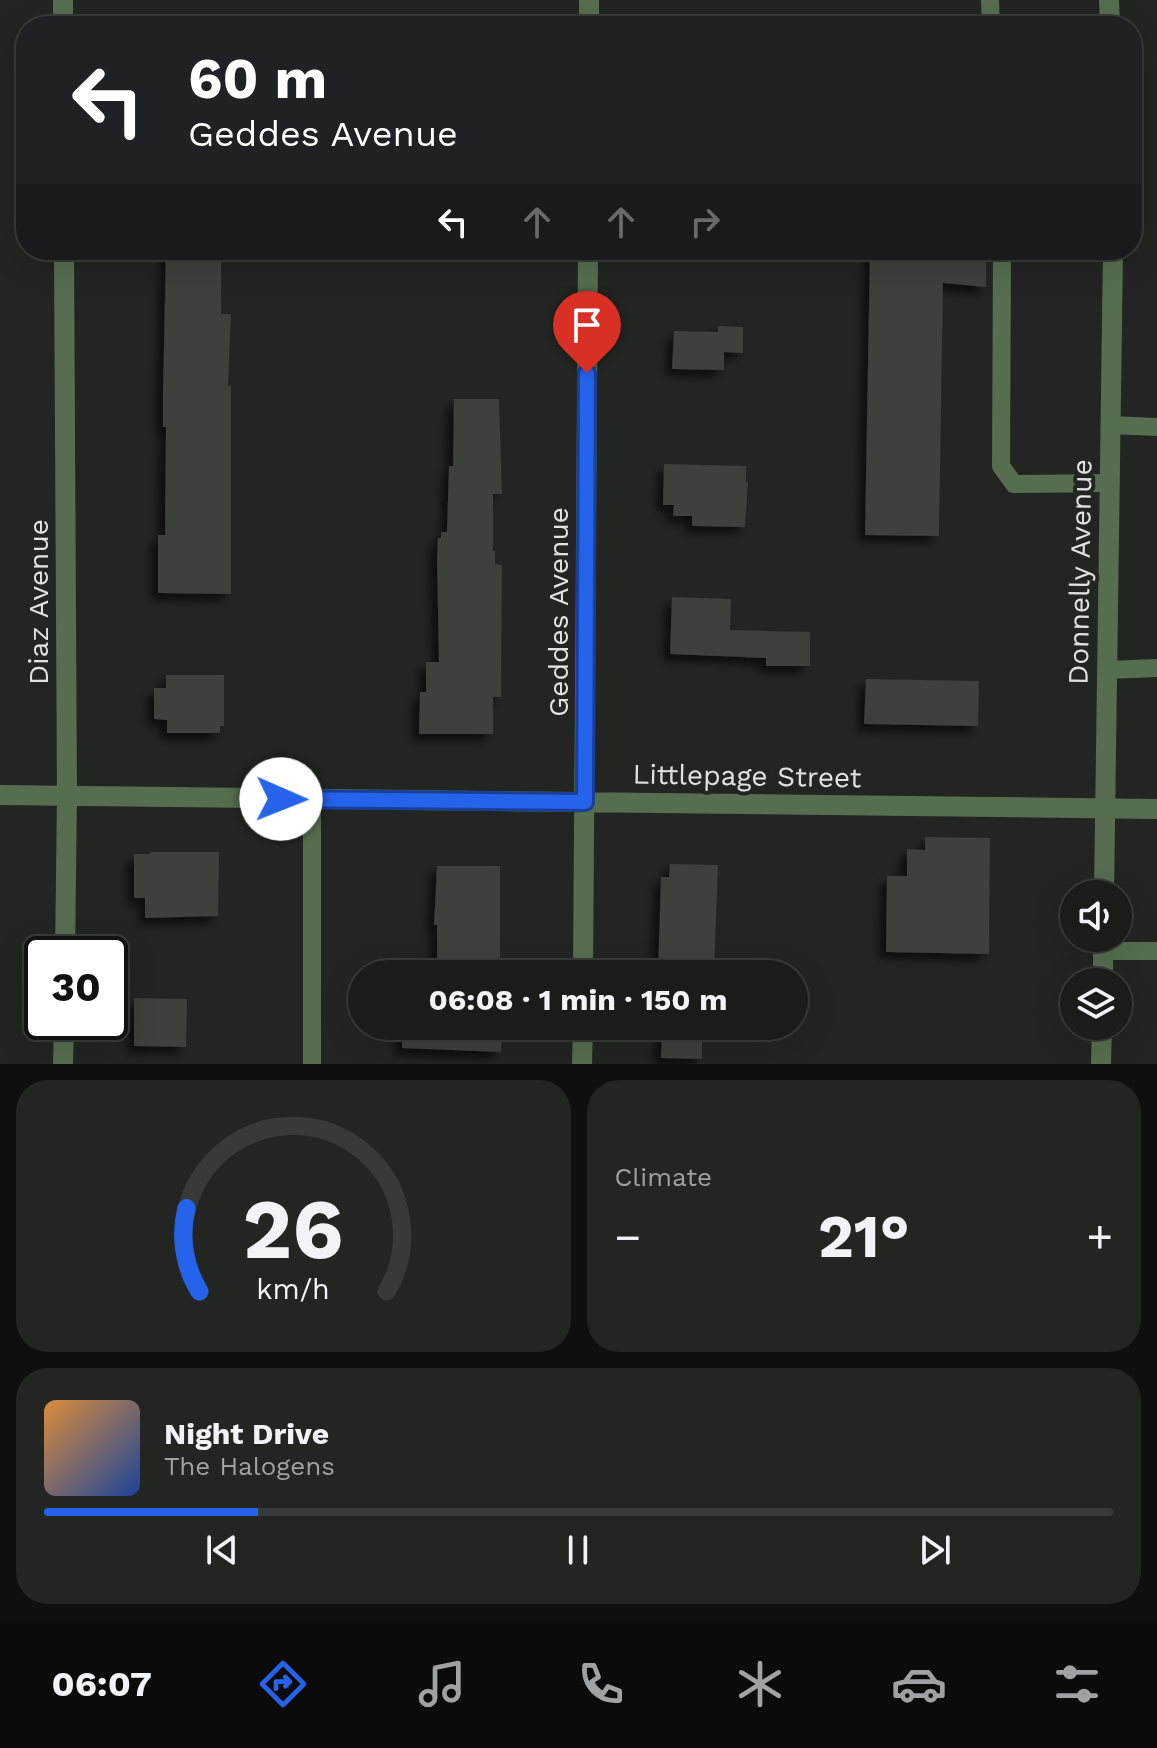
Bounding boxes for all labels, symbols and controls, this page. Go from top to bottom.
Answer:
text: 60 m [188,46,327,112]
icon: left [56,48,160,152]
text: Geddes Avenue [188,113,458,155]
icon: left [431,200,475,244]
icon: ahead [515,200,559,244]
icon: ahead [599,200,643,244]
icon: right [683,200,727,244]
pin [553,291,621,373]
icon: arrive [565,303,609,347]
street label: Donnelly Avenue [1062,459,1098,685]
street label: Geddes Avenue [542,507,575,717]
street label: Diaz Avenue [22,519,55,685]
position arrow [239,757,323,841]
street label: Littlepage Street [632,758,862,794]
map controls [1060,880,1132,1040]
button: sound [1060,880,1132,952]
speed limit sign: 30 [24,936,128,1040]
button: layers [1060,968,1132,1040]
text: 06:08 · 1 min · 150 m [429,982,727,1017]
text: Climate [615,1162,712,1192]
text: 26 [243,1181,344,1278]
text: 21° [818,1201,909,1272]
text: − [615,1211,641,1263]
text: + [1086,1211,1113,1263]
text: km/h [256,1272,330,1306]
text: Night Drive [164,1416,329,1451]
text: The Halogens [164,1451,335,1481]
icon: previous [200,1528,244,1572]
icon: pause [556,1528,600,1572]
icon: next [913,1528,957,1572]
icon: directions [255,1656,311,1712]
icon: music [414,1656,470,1712]
icon: phone [573,1656,629,1712]
icon: climate [732,1656,788,1712]
icon: car [891,1656,947,1712]
icon: filters [1049,1656,1105,1712]
text: 06:07 [51,1663,152,1705]

